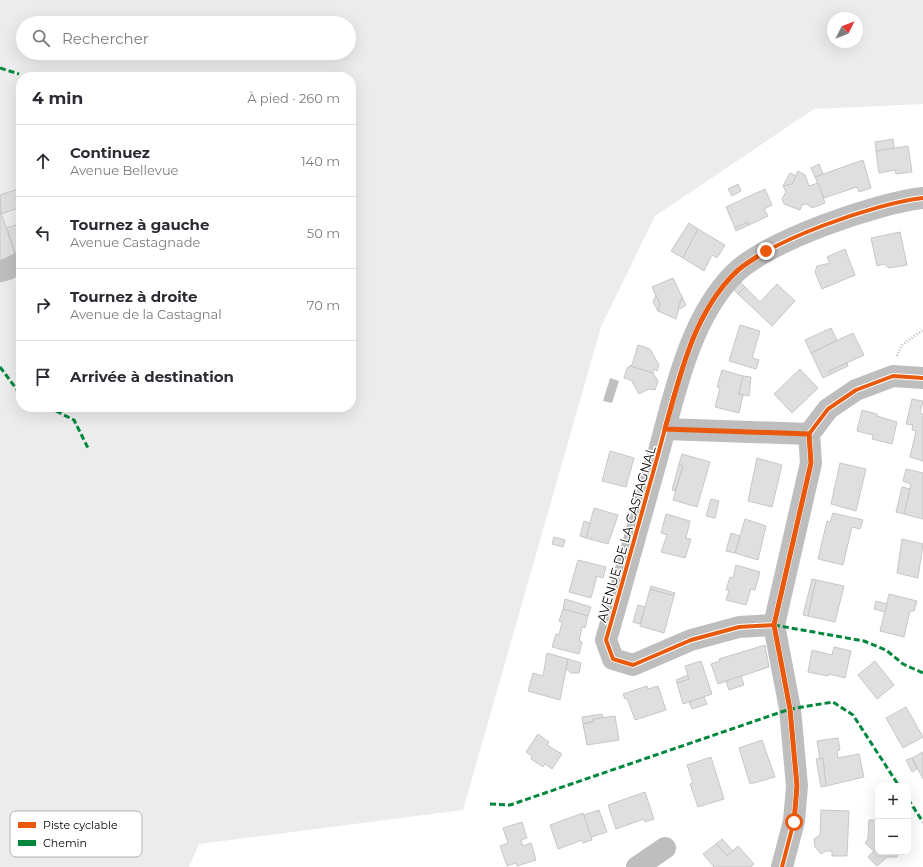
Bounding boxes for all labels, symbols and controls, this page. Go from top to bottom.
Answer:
north arrow [827,12,863,48]
search box [16,16,356,60]
icon: search [30,27,52,49]
text: Rechercher [62,29,149,48]
text: 4 min [32,88,83,108]
text: À pied · 260 m [247,90,340,106]
text: Continuez [70,143,150,162]
icon: ahead [32,150,54,172]
text: 140 m [301,153,340,169]
text: Avenue Bellevue [70,162,178,178]
text: Tournez à gauche [70,215,209,234]
icon: left [32,222,54,244]
text: 50 m [307,225,340,241]
text: Avenue Castagnade [70,234,200,250]
route end [757,242,775,260]
text: Tournez à droite [70,287,198,306]
icon: right [32,294,54,316]
text: 70 m [307,297,340,313]
text: Avenue de la Castagnal [70,306,222,322]
icon: arrive [32,366,54,388]
text: Arrivée à destination [70,367,234,386]
street label: AVENUE DE LA CASTAGNAL [593,444,659,624]
map controls [875,783,911,855]
button: + [875,783,911,819]
legend [10,811,142,857]
route start [785,813,803,831]
text: Piste cyclable [43,818,118,832]
button: − [875,819,911,855]
text: Chemin [43,836,87,850]

